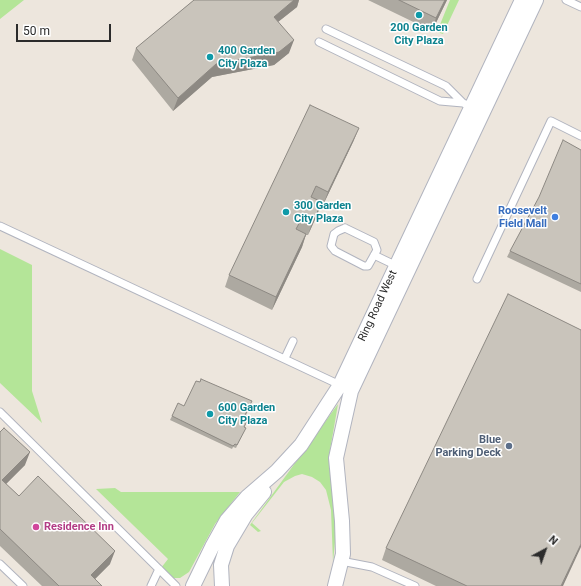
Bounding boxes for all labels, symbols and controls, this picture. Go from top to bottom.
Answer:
marker: 200 Garden City Plaza [414,10,424,20]
scale bar [18,16,113,42]
place label: 200 Garden City Plaza [390,21,448,47]
text: 50 m [23,24,50,38]
place label: 400 Garden City Plaza [218,44,275,70]
marker: 400 Garden City Plaza [205,52,215,62]
place label: 300 Garden City Plaza [294,199,351,225]
place label: Roosevelt Field Mall [498,204,547,230]
marker: 300 Garden City Plaza [281,207,291,217]
marker: Roosevelt Field Mall [550,212,560,222]
street label: Ring Road West [356,268,400,344]
place label: 600 Garden City Plaza [218,401,275,427]
marker: 600 Garden City Plaza [205,409,215,419]
place label: Blue Parking Deck [435,433,501,459]
marker: Blue Parking Deck [504,441,514,451]
place label: Residence Inn [44,520,114,534]
marker: Residence Inn [31,522,41,532]
north arrow [525,530,565,570]
text: N [546,533,560,548]

